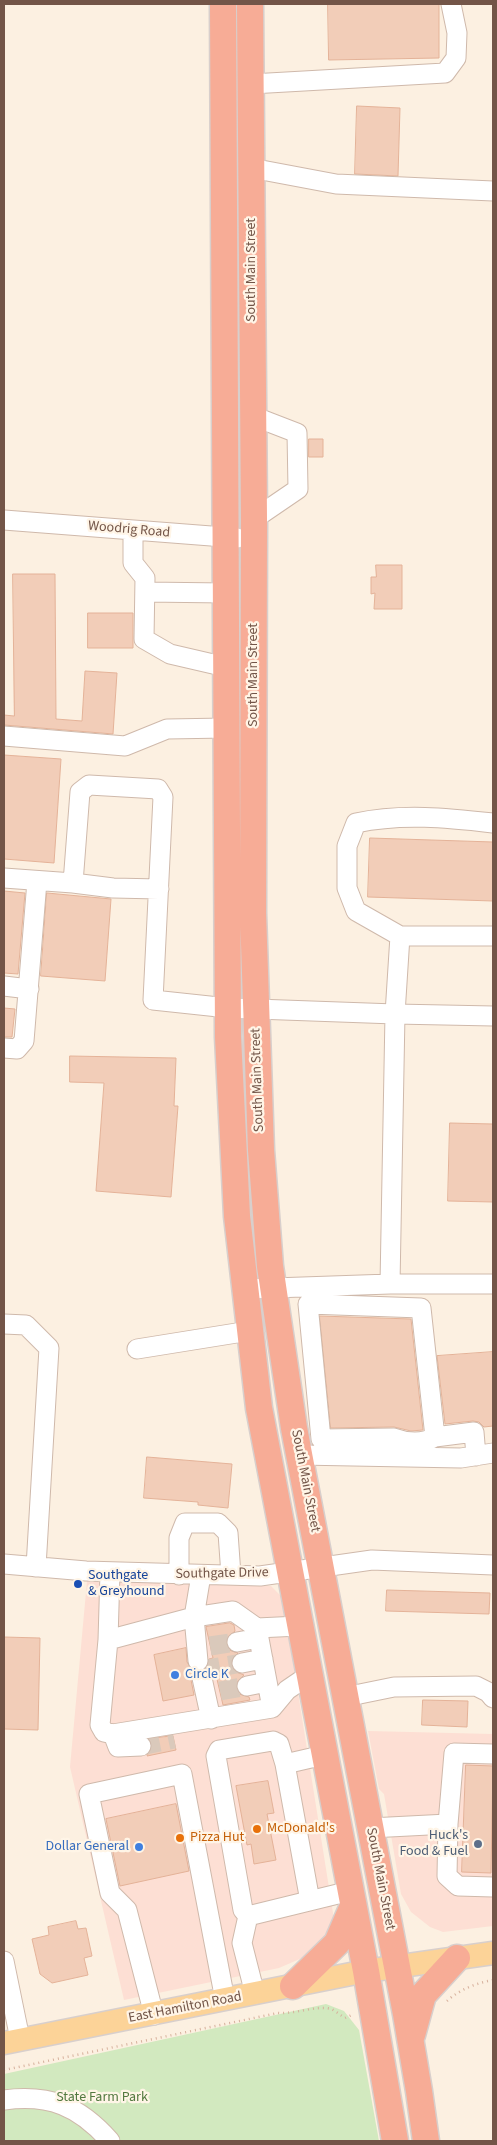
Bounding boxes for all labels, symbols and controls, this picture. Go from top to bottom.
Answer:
street label: South Main Street [244,218,260,322]
street label: Woodrig Road [87,518,171,542]
street label: South Main Street [246,623,262,727]
street label: South Main Street [248,1028,268,1132]
street label: South Main Street [287,1428,323,1534]
street label: Southgate Drive [175,1565,269,1583]
place label: Southgate & Greyhound [88,1568,164,1600]
marker: Southgate & Greyhound [72,1578,84,1590]
place label: Circle K [185,1667,229,1683]
marker: Circle K [169,1669,181,1681]
place label: McDonald's [267,1821,335,1837]
marker: McDonald's [251,1823,263,1835]
street label: South Main Street [362,1826,398,1932]
place label: Huck's Food & Fuel [399,1828,468,1860]
place label: Pizza Hut [190,1830,244,1846]
marker: Pizza Hut [174,1832,186,1844]
marker: Huck's Food & Fuel [472,1838,484,1850]
place label: Dollar General [46,1839,129,1855]
marker: Dollar General [133,1841,145,1853]
street label: East Hamilton Road [127,1989,243,2027]
park label: State Farm Park [56,2090,148,2106]

